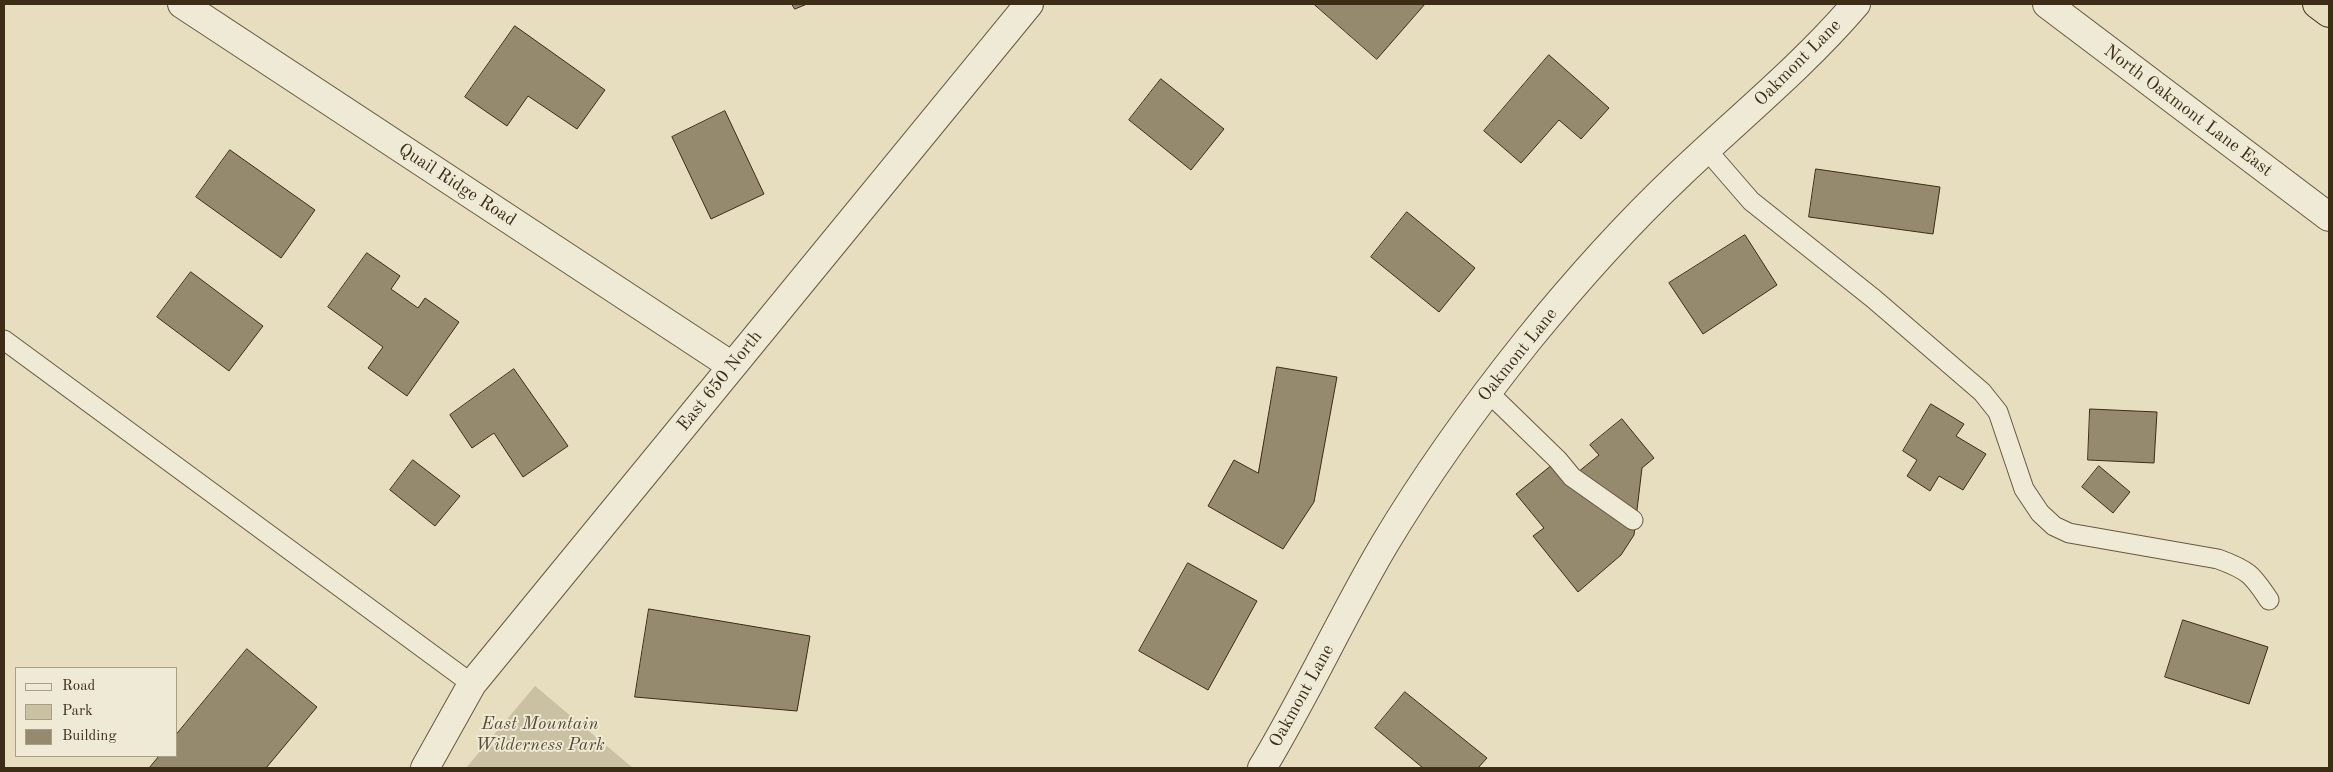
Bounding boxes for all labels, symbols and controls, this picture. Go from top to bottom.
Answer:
street label: Oakmont Lane [1750,15,1846,111]
street label: North Oakmont Lane East [2099,40,2277,182]
street label: Quail Ridge Road [394,139,520,231]
street label: Oakmont Lane [1474,304,1562,406]
street label: East 650 North [673,326,767,436]
street label: Oakmont Lane [1265,641,1339,751]
legend [15,667,178,757]
text: Road [62,679,95,694]
text: Park [62,704,93,719]
park label: East Mountain Wilderness Park [475,713,605,756]
text: Building [62,729,117,744]

